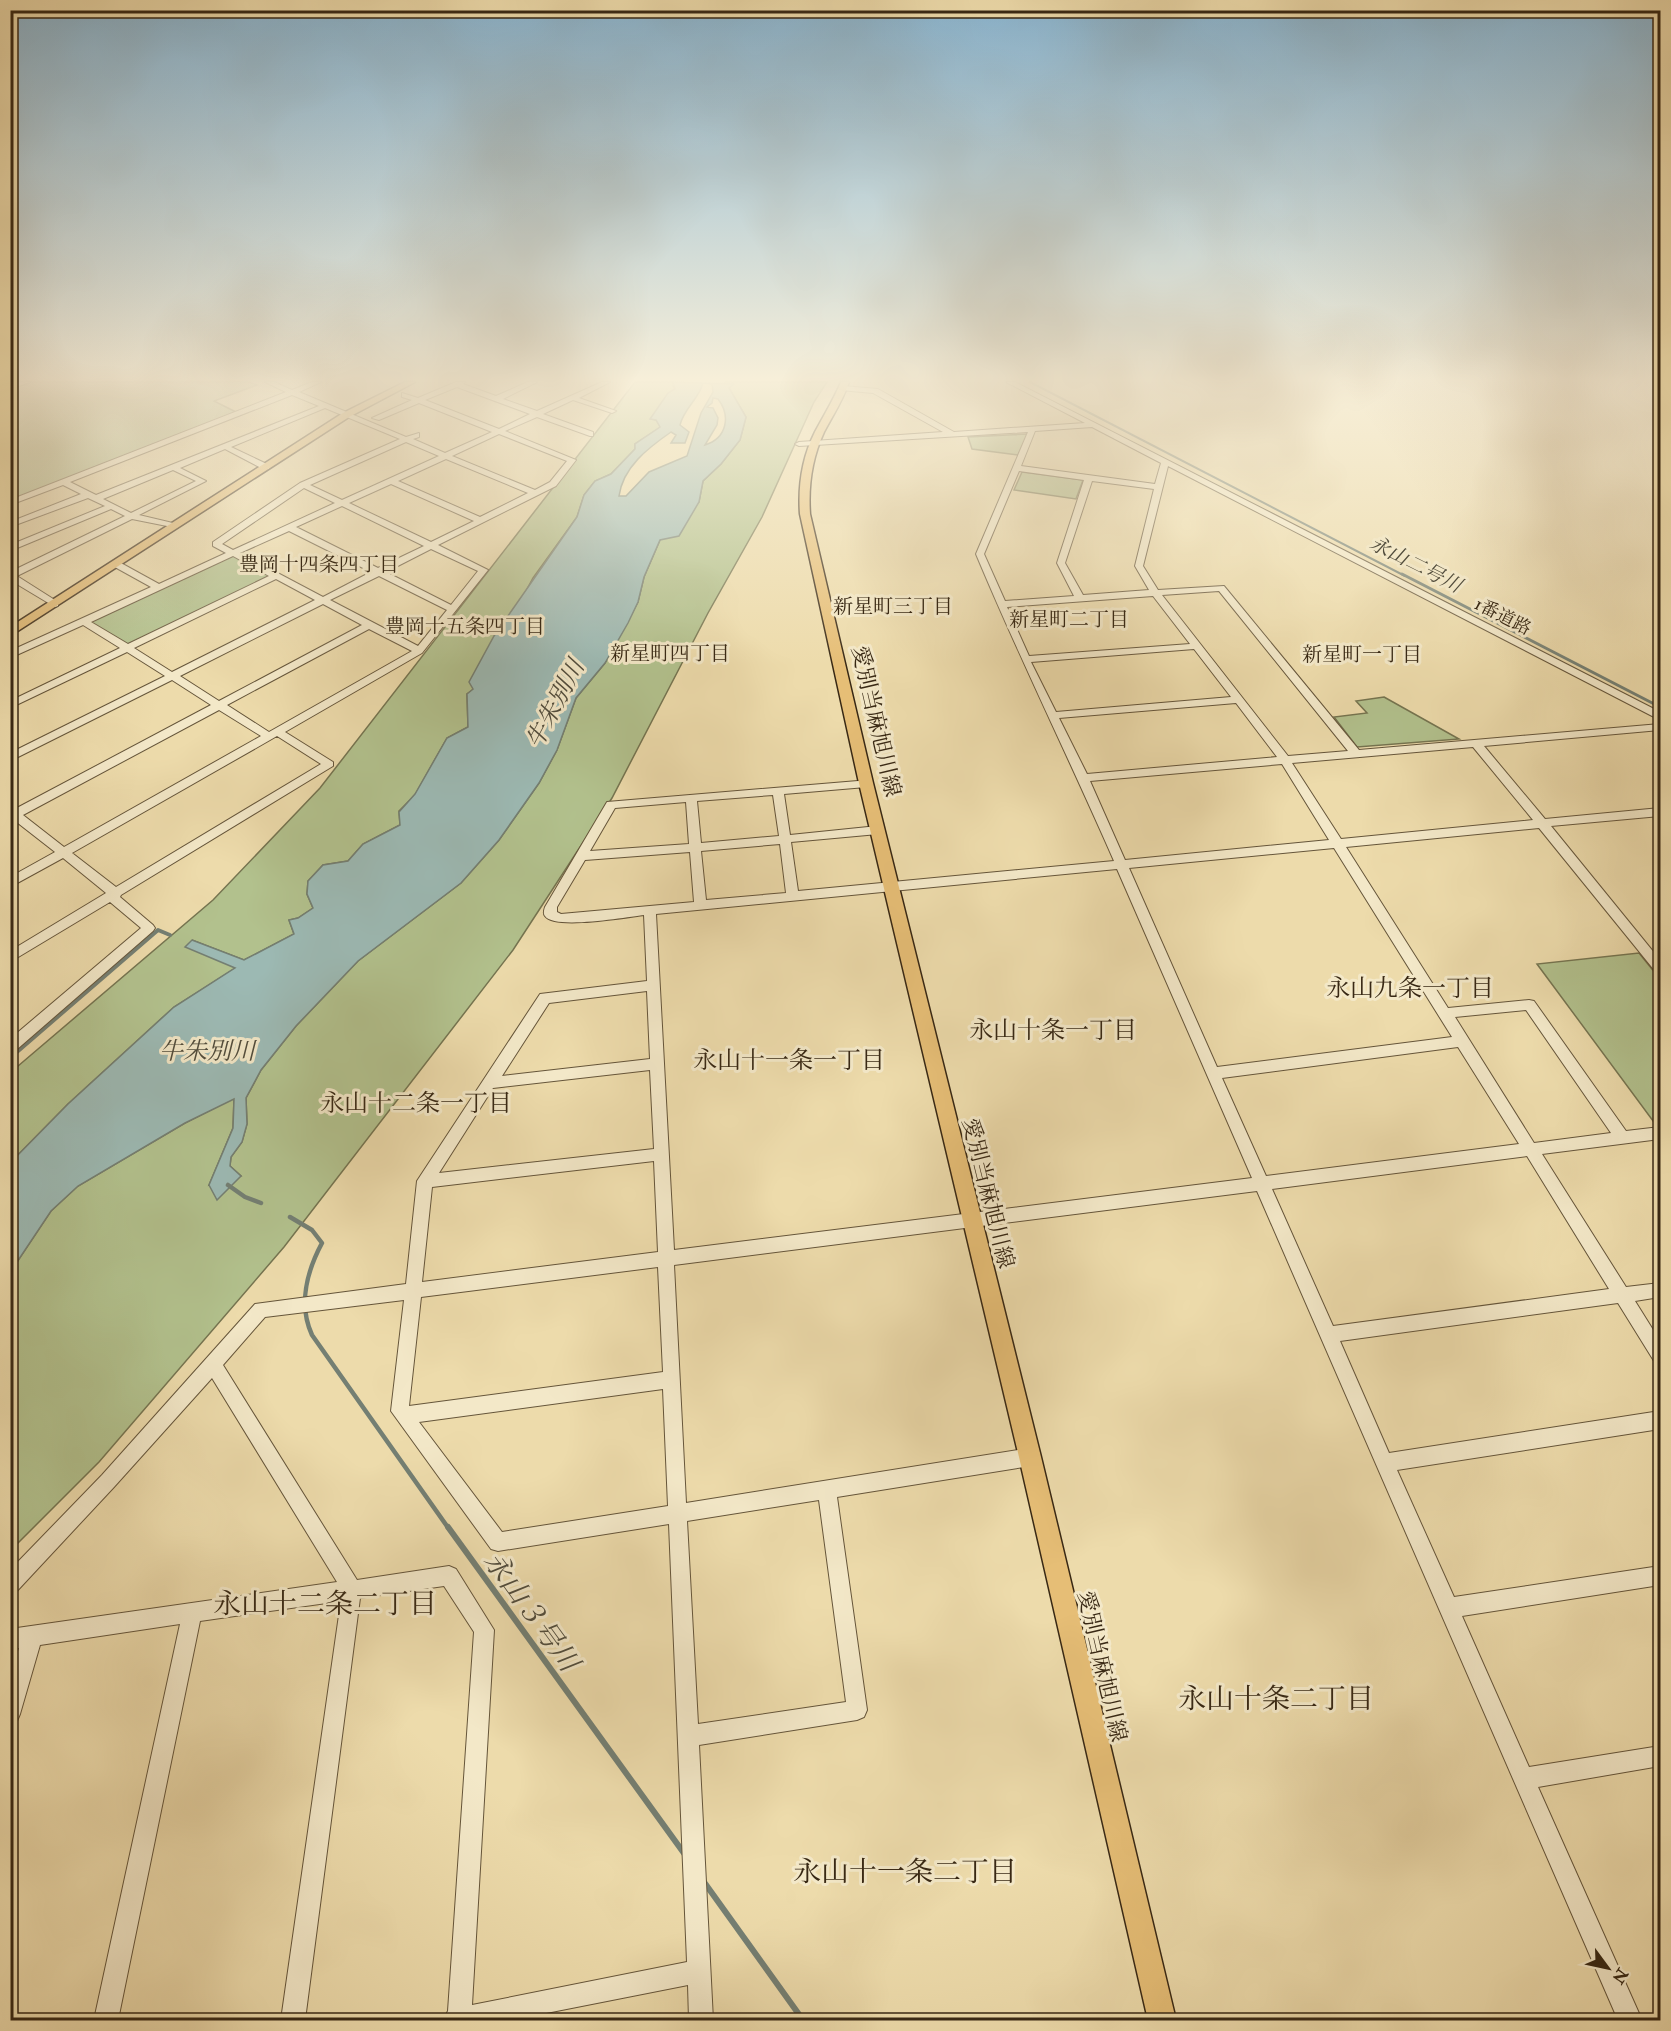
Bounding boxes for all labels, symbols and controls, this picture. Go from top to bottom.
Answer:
water label: 永山二号川 [1366,531,1468,599]
district label: 豊岡十四条四丁目 [239,552,399,577]
street label: 1番道路 [1471,592,1535,640]
district label: 新星町三丁目 [833,594,953,619]
district label: 新星町二丁目 [1009,607,1129,632]
district label: 豊岡十五条四丁目 [385,614,545,639]
district label: 新星町四丁目 [610,641,730,666]
district label: 新星町一丁目 [1302,642,1422,667]
street label: 愛別当麻旭川線 [845,643,907,799]
water label: 牛朱別川 [519,652,593,754]
district label: 永山九条一丁目 [1326,973,1494,1004]
district label: 永山十条一丁目 [969,1015,1137,1046]
water label: 牛朱別川 [159,1036,258,1067]
district label: 永山十一条一丁目 [693,1045,885,1076]
district label: 永山十二条一丁目 [320,1088,512,1119]
street label: 愛別当麻旭川線 [956,1115,1020,1271]
water label: 永山３号川 [475,1545,588,1681]
district label: 永山十二条二丁目 [213,1587,437,1622]
street label: 愛別当麻旭川線 [1071,1588,1133,1744]
district label: 永山十条二丁目 [1178,1682,1374,1717]
district label: 永山十一条二丁目 [793,1855,1017,1890]
north arrow [1578,1938,1638,1998]
text: N [1607,1963,1633,1988]

